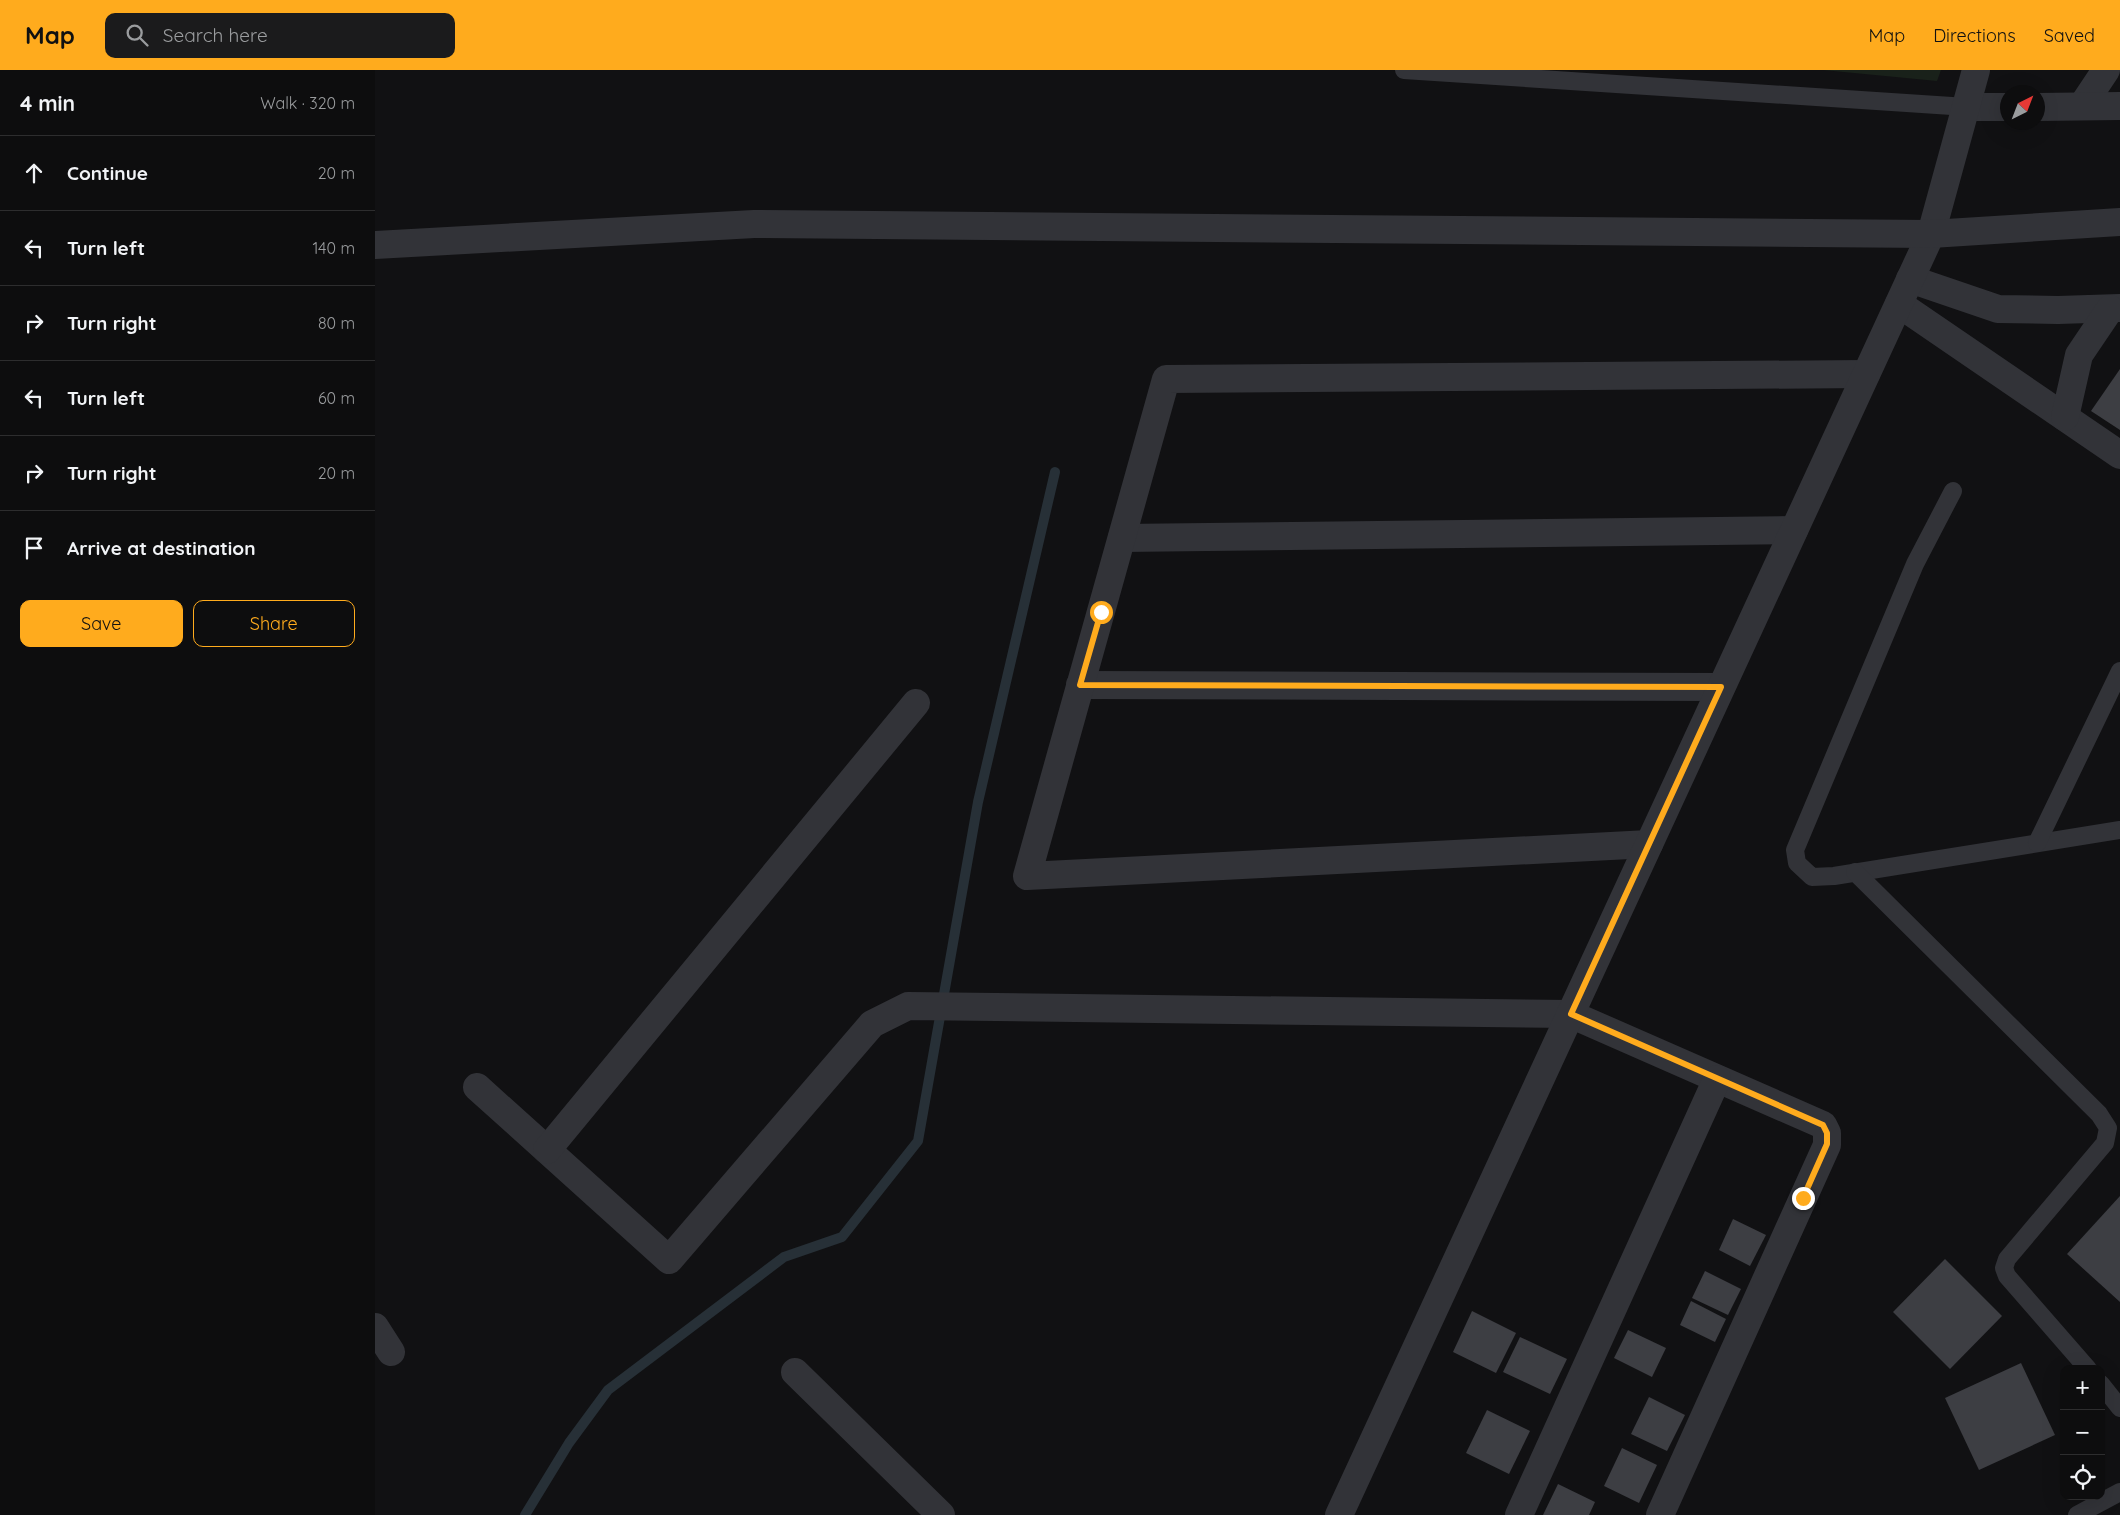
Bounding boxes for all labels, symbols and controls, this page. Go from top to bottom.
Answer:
search box [105,13,455,58]
text: Map [25,20,75,50]
icon: search [123,21,151,49]
text: Search here [163,23,268,47]
text: Map [1868,24,1905,47]
text: Directions [1933,24,2016,47]
text: Saved [2044,24,2095,47]
north arrow [2000,85,2045,130]
text: 4 min [20,90,75,116]
text: Walk · 320 m [260,93,355,113]
icon: ahead [20,159,48,187]
text: Continue [67,161,148,185]
text: 20 m [318,163,355,183]
icon: left [20,234,48,262]
text: Turn left [67,236,145,260]
text: 140 m [312,238,355,258]
icon: right [20,309,48,337]
text: Turn right [67,311,156,335]
text: 80 m [318,313,355,333]
icon: left [20,384,48,412]
text: Turn left [67,386,145,410]
text: 60 m [318,388,355,408]
icon: right [20,459,48,487]
text: Turn right [67,461,156,485]
text: 20 m [318,463,355,483]
icon: arrive [20,534,48,562]
text: Arrive at destination [67,536,256,560]
button: Save [20,600,183,647]
button: Share [193,600,355,647]
route start [1090,601,1113,624]
route end [1792,1187,1815,1210]
map controls [2060,1365,2105,1500]
button: + [2060,1365,2105,1410]
button: − [2060,1410,2105,1455]
button: locate [2060,1455,2105,1500]

